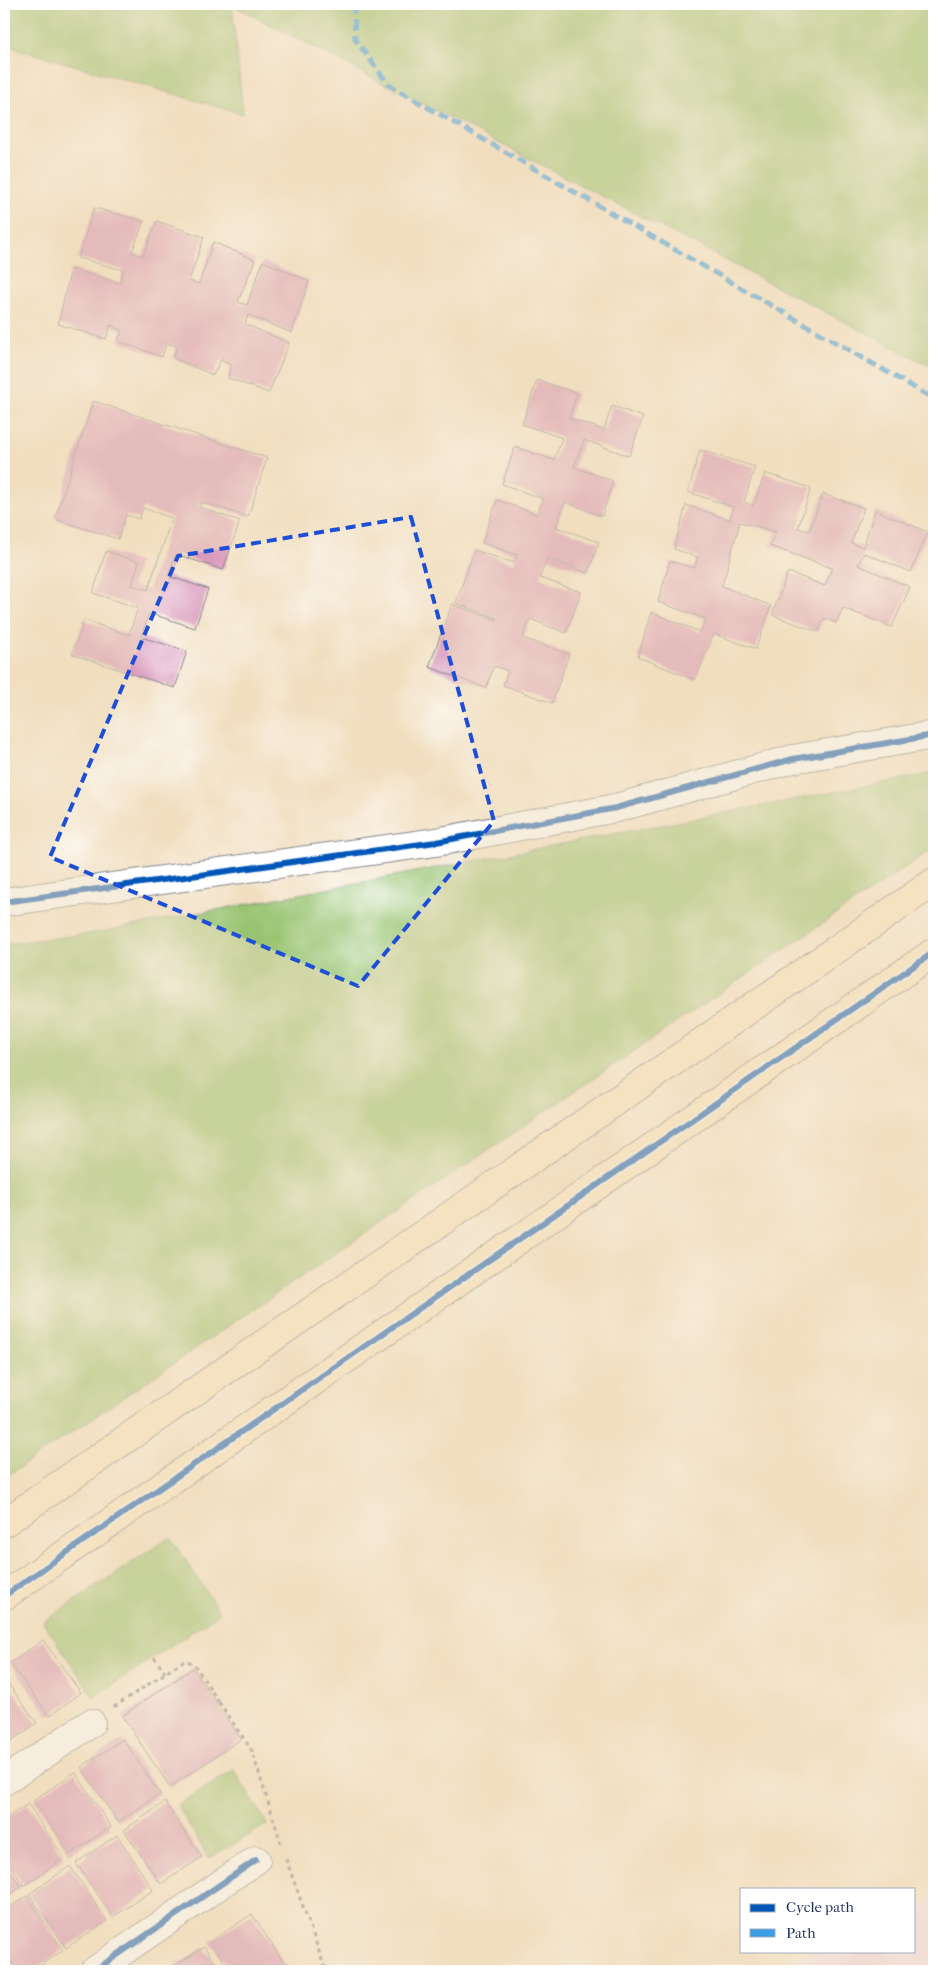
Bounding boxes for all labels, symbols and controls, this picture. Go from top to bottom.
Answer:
legend [740,1888,916,1952]
text: Cycle path [786,1898,854,1916]
text: Path [786,1924,816,1942]

